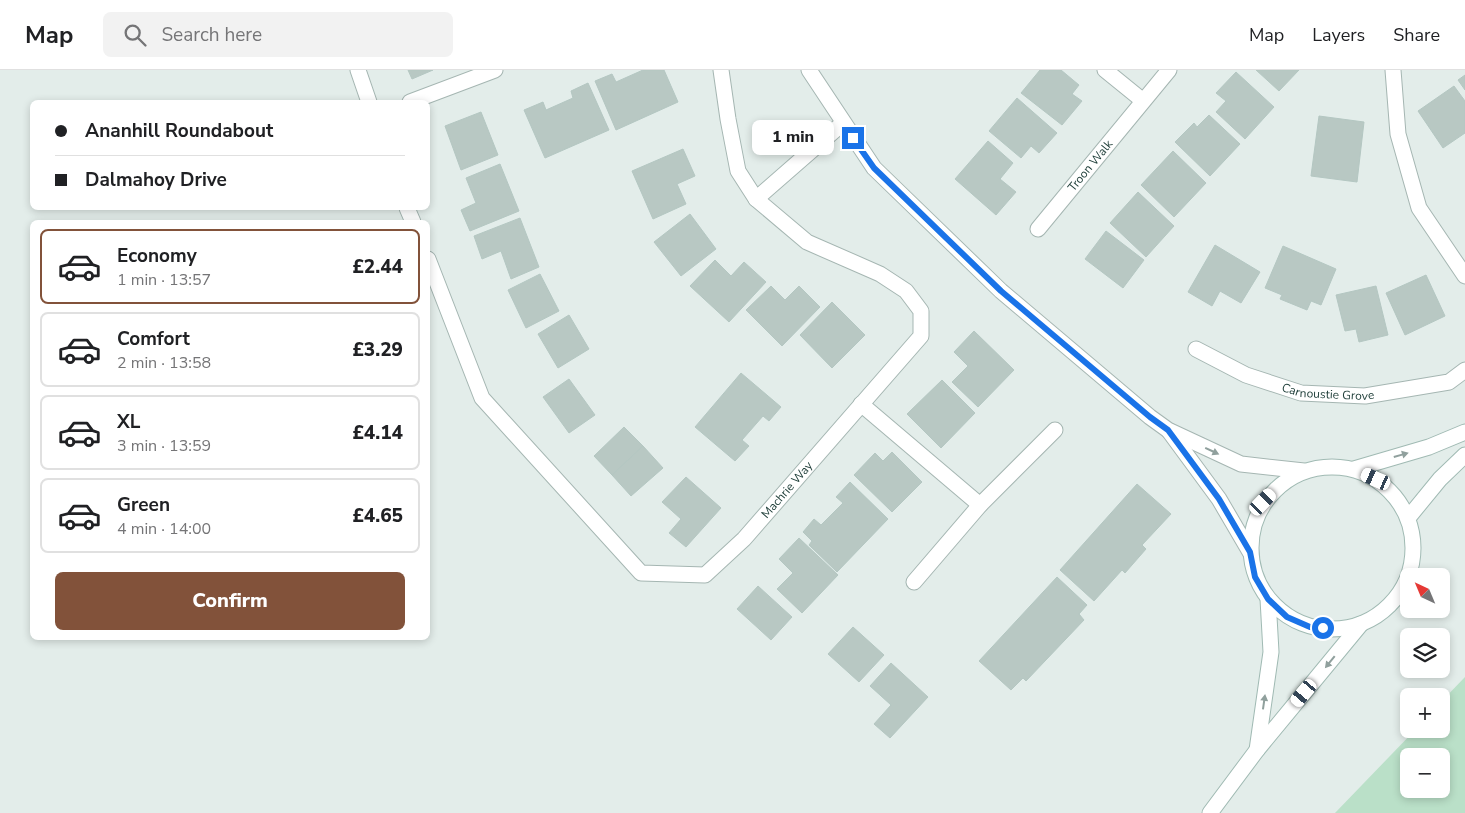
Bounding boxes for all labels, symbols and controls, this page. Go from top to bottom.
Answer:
search box [103,12,453,57]
text: Map [25,19,73,51]
icon: search [121,21,149,49]
text: Search here [161,22,262,48]
text: Map [1249,23,1284,47]
text: Layers [1312,23,1365,47]
text: Share [1393,23,1440,47]
text: Ananhill Roundabout [85,118,273,144]
callout: 1 min [753,120,836,156]
text: 1 min [772,126,814,148]
route end [842,127,864,149]
street label: Troon Walk [1064,136,1117,195]
text: Dalmahoy Drive [85,167,227,193]
text: Economy [117,243,197,269]
icon: car [57,244,102,289]
text: £2.44 [352,254,403,280]
text: 1 min · 13:57 [117,269,211,291]
text: Comfort [117,326,190,352]
icon: car [57,327,102,372]
text: £3.29 [352,337,403,363]
text: 2 min · 13:58 [117,352,211,374]
street label: Carnoustie Grove [1280,379,1375,404]
text: XL [117,409,140,435]
icon: car [57,410,102,455]
text: £4.14 [352,420,403,446]
text: 3 min · 13:59 [117,435,211,457]
one-way arrow [1205,447,1219,455]
one-way arrow [1393,451,1408,459]
street label: Machrie Way [758,457,817,522]
car [1359,466,1392,492]
car [1247,486,1278,518]
text: Green [117,492,170,518]
icon: car [57,493,102,538]
text: £4.65 [352,503,403,529]
text: 4 min · 14:00 [117,518,211,540]
north arrow [1400,568,1450,618]
map controls [1400,568,1450,798]
button: Confirm [55,572,405,630]
route start [1312,617,1334,639]
button: layers [1400,628,1450,678]
one-way arrow [1325,655,1336,668]
car [1288,677,1319,709]
button: + [1400,688,1450,738]
one-way arrow [1260,693,1268,709]
button: − [1400,748,1450,798]

